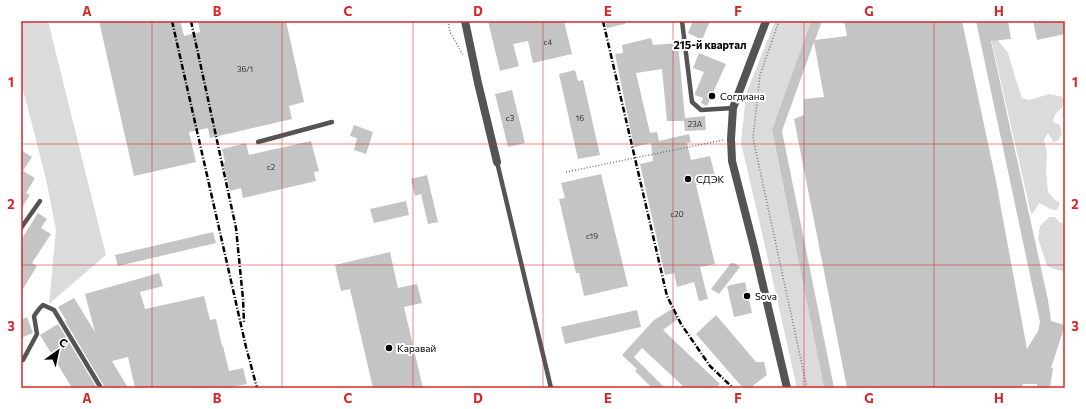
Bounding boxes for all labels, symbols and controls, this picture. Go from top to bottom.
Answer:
text: A [82,3,92,19]
text: B [213,3,222,19]
text: C [344,3,353,19]
text: D [473,3,483,19]
text: E [604,3,612,19]
text: F [734,3,742,19]
text: G [864,3,874,19]
text: H [994,3,1004,19]
house number: с4 [544,37,553,47]
district label: 215-й квартал [674,38,746,51]
house number: 36/1 [237,64,253,74]
text: 1 [8,74,14,90]
text: 1 [1072,74,1078,90]
place label: Согдиана [720,90,765,102]
marker: Согдиана [707,91,717,101]
house number: с3 [506,113,515,123]
house number: 16 [576,113,584,123]
house number: 23А [688,119,703,129]
house number: с2 [267,162,276,172]
place label: СДЭК [696,173,725,185]
marker: СДЭК [683,174,693,184]
text: 2 [7,196,15,212]
text: 2 [1071,196,1079,212]
house number: с20 [670,209,684,219]
house number: с19 [586,231,598,241]
place label: Sova [755,290,777,302]
marker: Sova [742,291,752,301]
text: 3 [7,318,15,334]
text: 3 [1071,318,1079,334]
north arrow [38,331,78,371]
text: С [57,335,71,350]
place label: Каравай [397,342,436,354]
marker: Каравай [384,343,394,353]
text: A [82,390,92,406]
text: B [213,390,222,406]
text: C [344,390,353,406]
text: D [473,390,483,406]
text: E [604,390,612,406]
text: F [734,390,742,406]
text: G [864,390,874,406]
text: H [994,390,1004,406]

